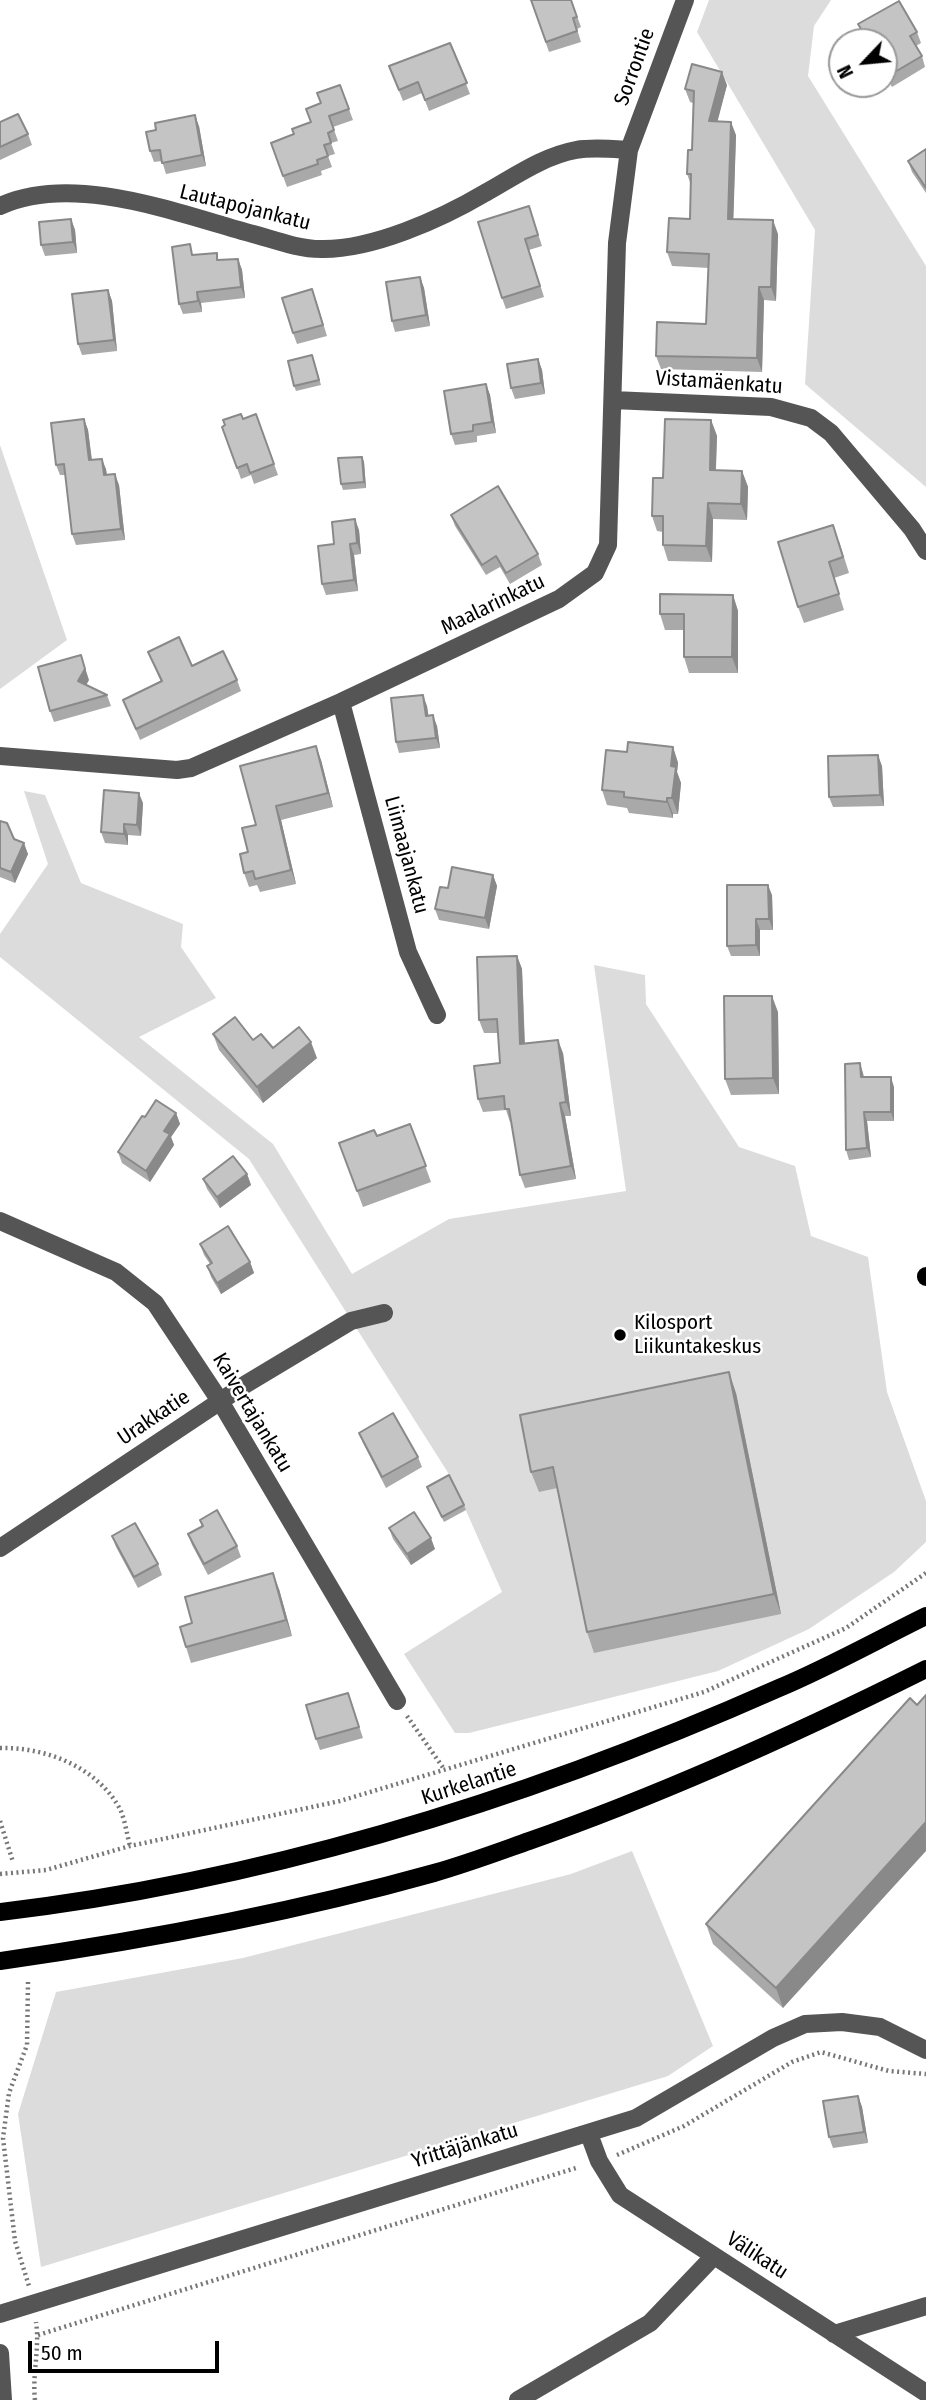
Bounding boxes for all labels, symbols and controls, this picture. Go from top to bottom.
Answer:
street label: Sorrontie [609,25,661,109]
north arrow [828,28,898,98]
text: N [833,61,858,82]
street label: Lautapojankatu [177,180,313,236]
street label: Vistamäenkatu [655,366,783,400]
street label: Maalarinkatu [437,569,549,641]
street label: Liimaajankatu [378,794,434,916]
place label: Kilosport Liikuntakeskus [634,1310,761,1360]
marker: Kilosport Liikuntakeskus [612,1327,628,1343]
street label: Kaivertajankatu [207,1349,297,1477]
street label: Urakkatie [113,1385,195,1451]
street label: Kurkelantie [418,1757,520,1811]
street label: Yrittäjänkatu [409,2118,521,2174]
street label: Välikatu [721,2227,793,2285]
scale bar [32,2326,222,2370]
text: 50 m [41,2340,83,2366]

